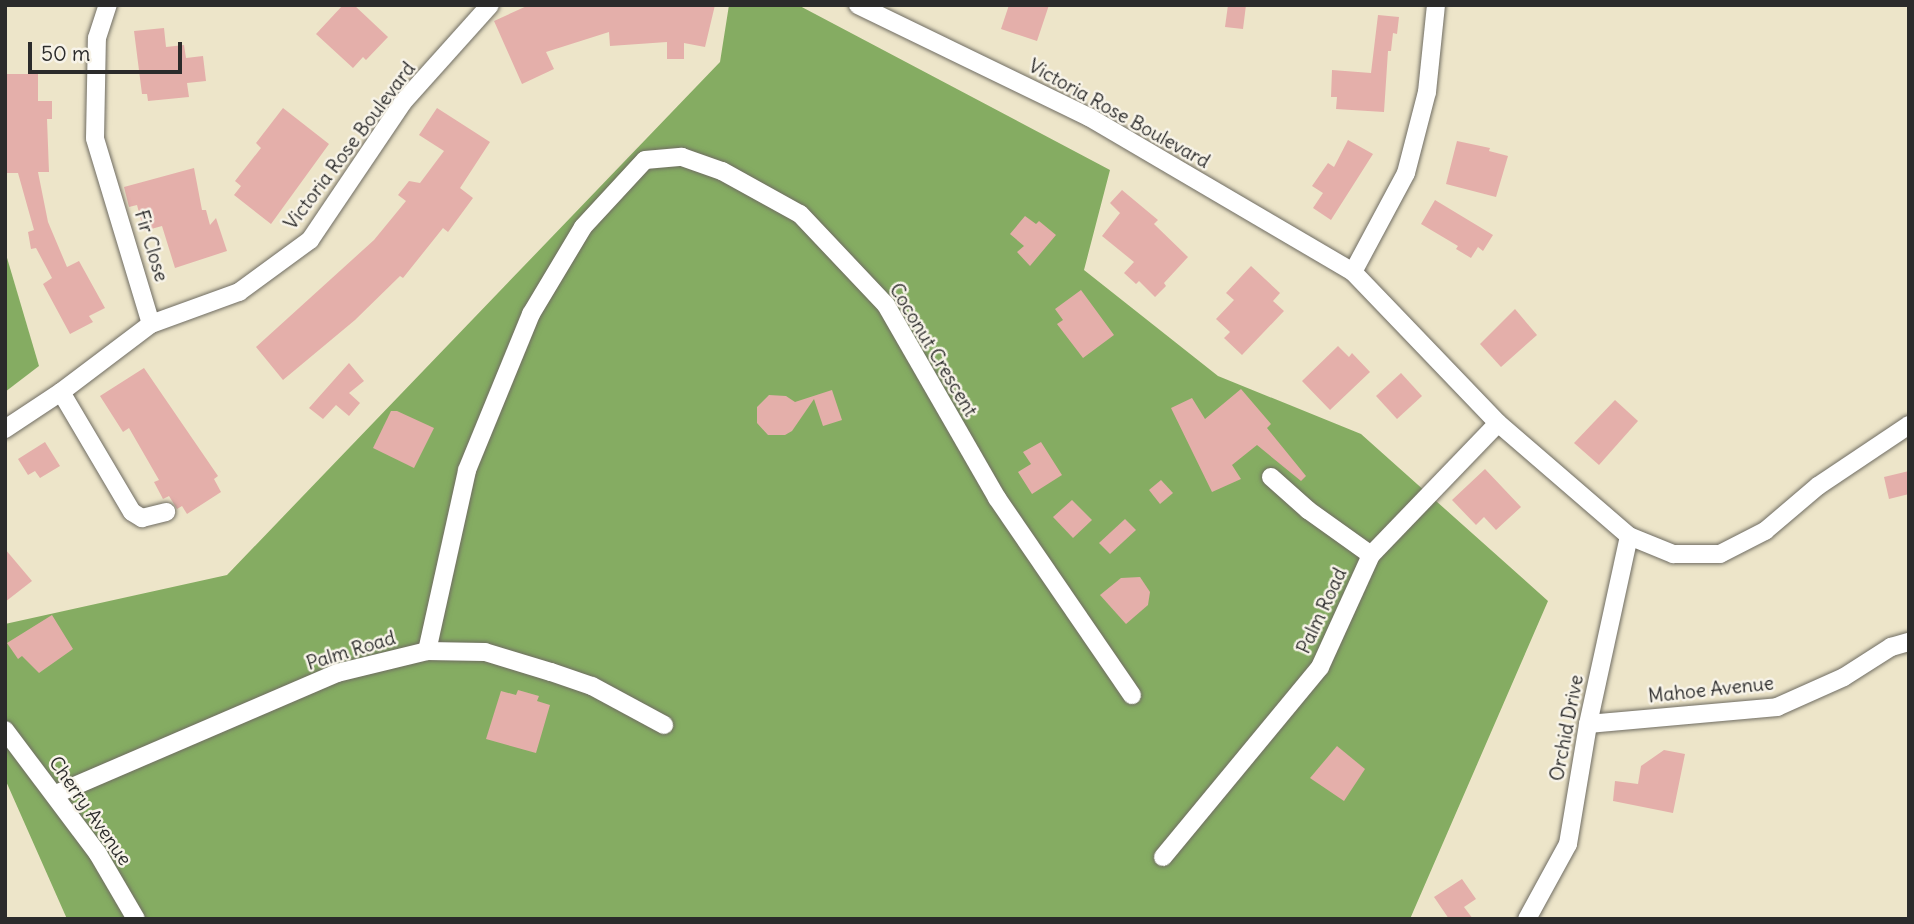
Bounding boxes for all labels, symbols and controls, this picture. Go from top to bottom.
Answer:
scale bar [32,28,186,72]
text: 50 m [41,40,90,67]
street label: Victoria Rose Boulevard [1024,55,1214,173]
street label: Victoria Rose Boulevard [280,58,420,234]
street label: Fir Close [129,207,173,285]
street label: Coconut Crescent [884,279,982,421]
street label: Palm Road [1292,565,1352,657]
street label: Palm Road [304,627,398,675]
street label: Mahoe Avenue [1647,672,1775,708]
street label: Orchid Drive [1546,673,1588,783]
street label: Cherry Avenue [44,752,136,870]

